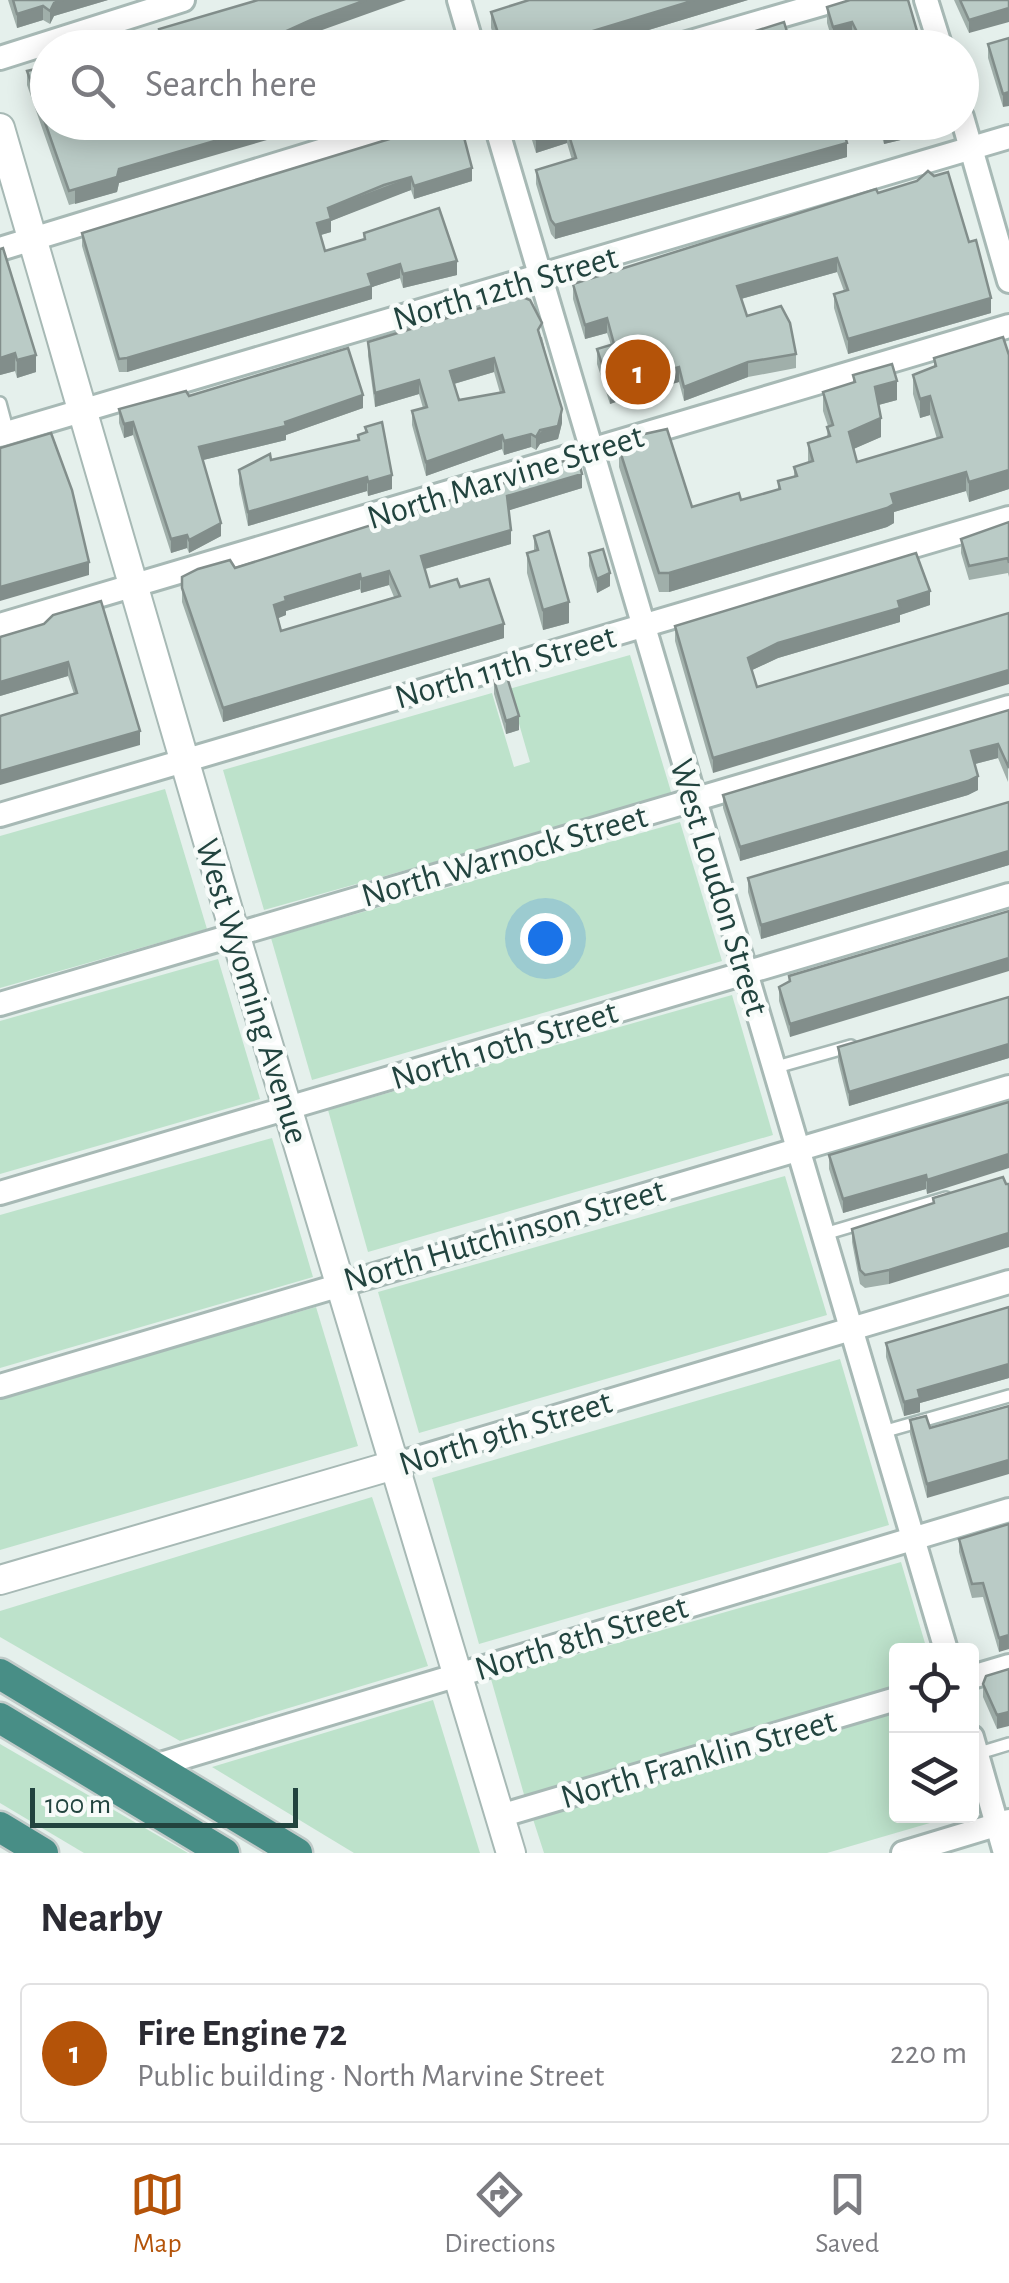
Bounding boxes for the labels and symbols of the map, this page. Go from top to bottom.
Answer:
street label: North 12th Street [389,240,622,337]
pin: 1 [606,334,670,410]
street label: North Marvine Street [363,419,648,536]
street label: North 11th Street [391,619,620,716]
street label: West Loudon Street [663,755,774,1020]
street label: North Warnock Street [357,799,651,914]
street label: West Wyoming Avenue [189,835,315,1148]
your location [520,913,571,964]
street label: North 10th Street [387,994,622,1096]
street label: North Hutchinson Street [340,1173,669,1298]
street label: North 9th Street [395,1384,616,1482]
street label: North 8th Street [471,1589,692,1687]
street label: North Franklin Street [557,1703,840,1815]
scale bar [30,1783,298,1828]

